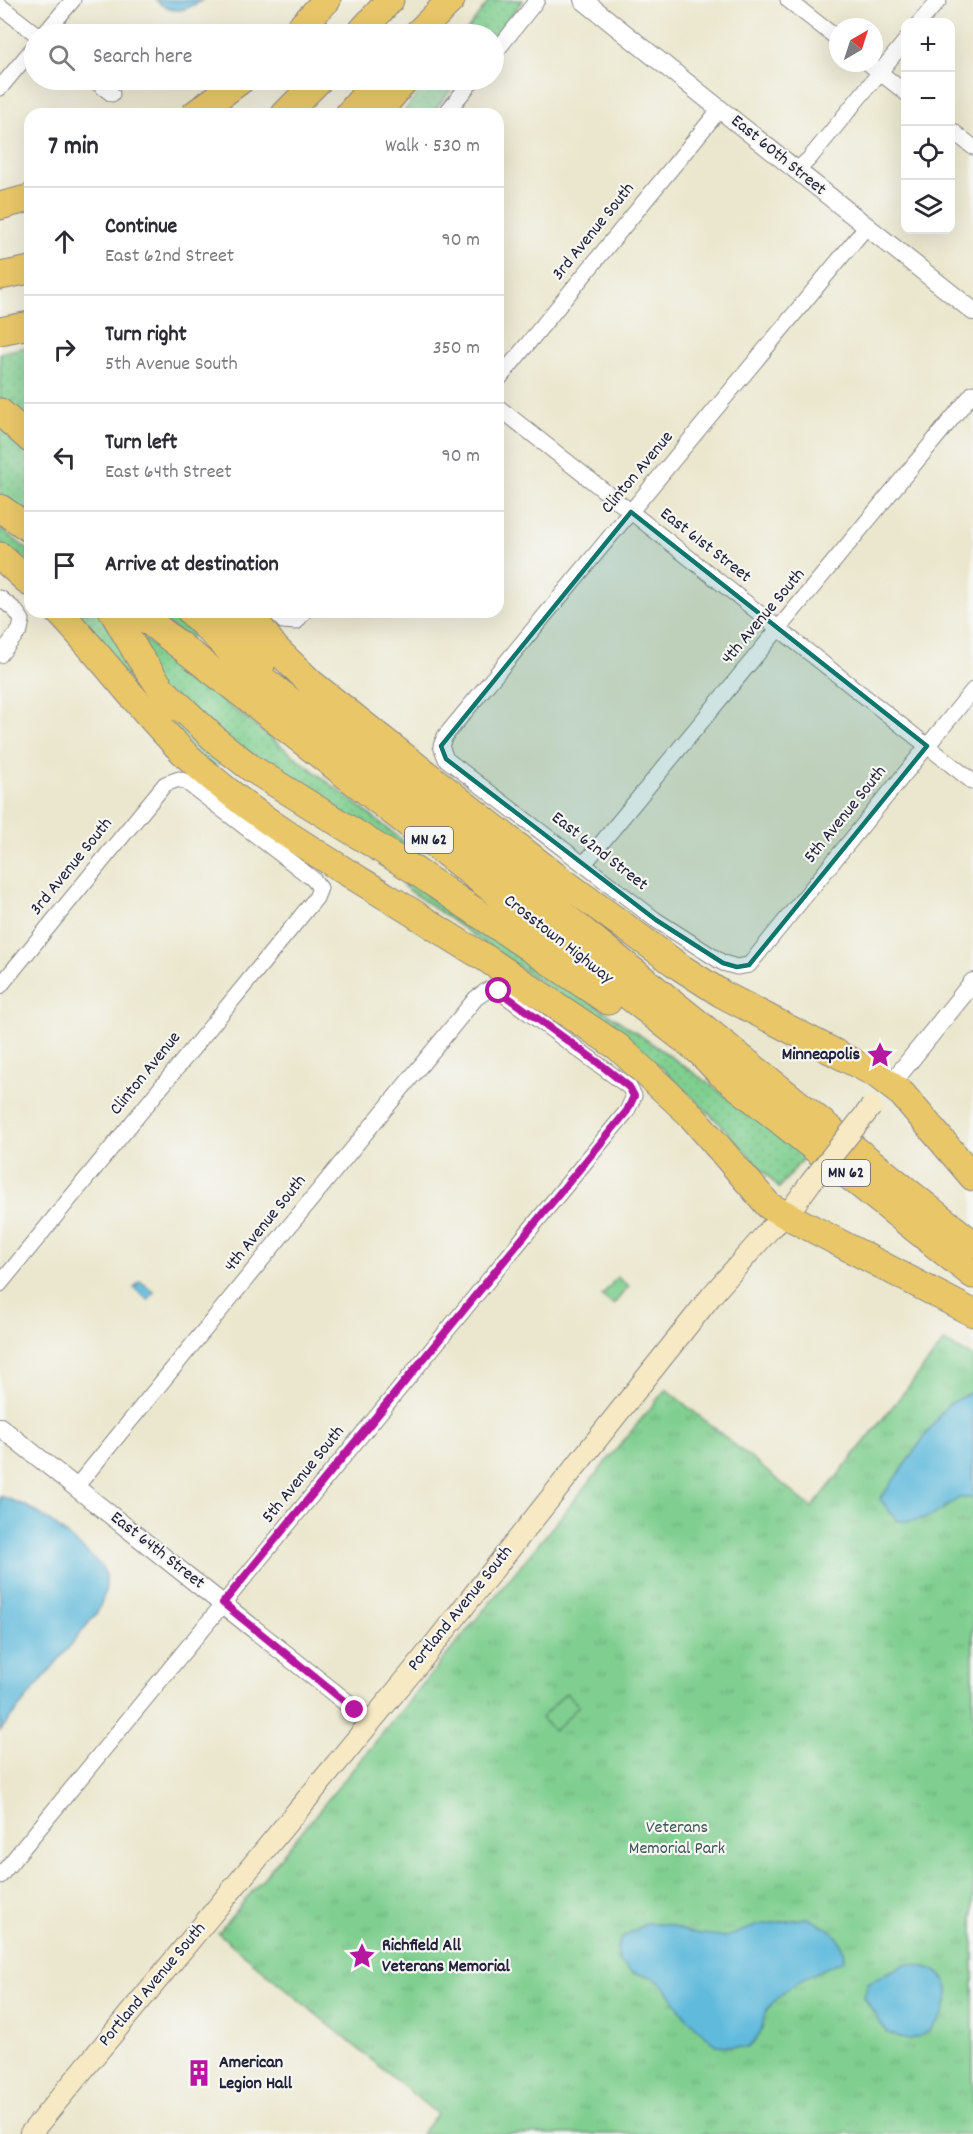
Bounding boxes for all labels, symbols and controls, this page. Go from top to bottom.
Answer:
north arrow [829,18,883,72]
map controls [901,18,955,234]
button: + [901,18,955,72]
search box [24,24,504,90]
icon: search [45,41,78,74]
text: Search here [93,42,192,73]
button: − [901,72,955,126]
street label: East 60th Street [725,110,831,203]
button: locate [901,126,955,180]
text: 7 min [48,129,99,166]
text: Walk · 530 m [385,133,480,161]
street label: 3rd Avenue South [547,178,641,286]
button: layers [901,180,955,234]
text: Continue [105,212,177,243]
icon: ahead [48,225,81,258]
text: 90 m [442,227,480,255]
text: East 62nd Street [105,243,234,271]
text: Turn right [105,320,187,351]
icon: right [48,333,81,366]
text: 350 m [433,335,480,363]
text: 5th Avenue South [105,351,238,379]
street label: Clinton Avenue [596,426,680,520]
text: Turn left [105,428,177,459]
icon: left [48,441,81,474]
text: 90 m [442,443,480,471]
text: East 64th Street [105,459,232,487]
street label: East 61st Street [654,502,756,590]
icon: arrive [48,549,81,582]
text: Arrive at destination [105,550,279,581]
street label: 4th Avenue South [716,564,812,670]
street label: 5th Avenue South [799,761,893,869]
street label: East 62nd Street [545,806,653,898]
street label: 3rd Avenue South [25,813,119,921]
road number: MN 62 [405,827,453,853]
street label: Crosstown Highway [498,889,619,991]
route start [485,977,511,1003]
street label: Clinton Avenue [104,1027,188,1121]
place icon: Minneapolis [865,1040,895,1070]
place label: Minneapolis [782,1043,860,1068]
road number: MN 62 [822,1160,870,1186]
street label: 4th Avenue South [219,1170,313,1278]
street label: 5th Avenue South [257,1421,351,1529]
street label: East 64th Street [104,1506,210,1596]
street label: Portland Avenue South [402,1541,520,1677]
route end [341,1696,367,1722]
park label: Veterans Memorial Park [629,1816,725,1862]
street label: Portland Avenue South [94,1918,212,2052]
place label: Richfield All Veterans Memorial [382,1934,511,1980]
place icon: Richfield All Veterans Memorial [347,1941,377,1971]
place label: American Legion Hall [219,2051,293,2097]
building icon: American Legion Hall [184,2058,214,2088]

